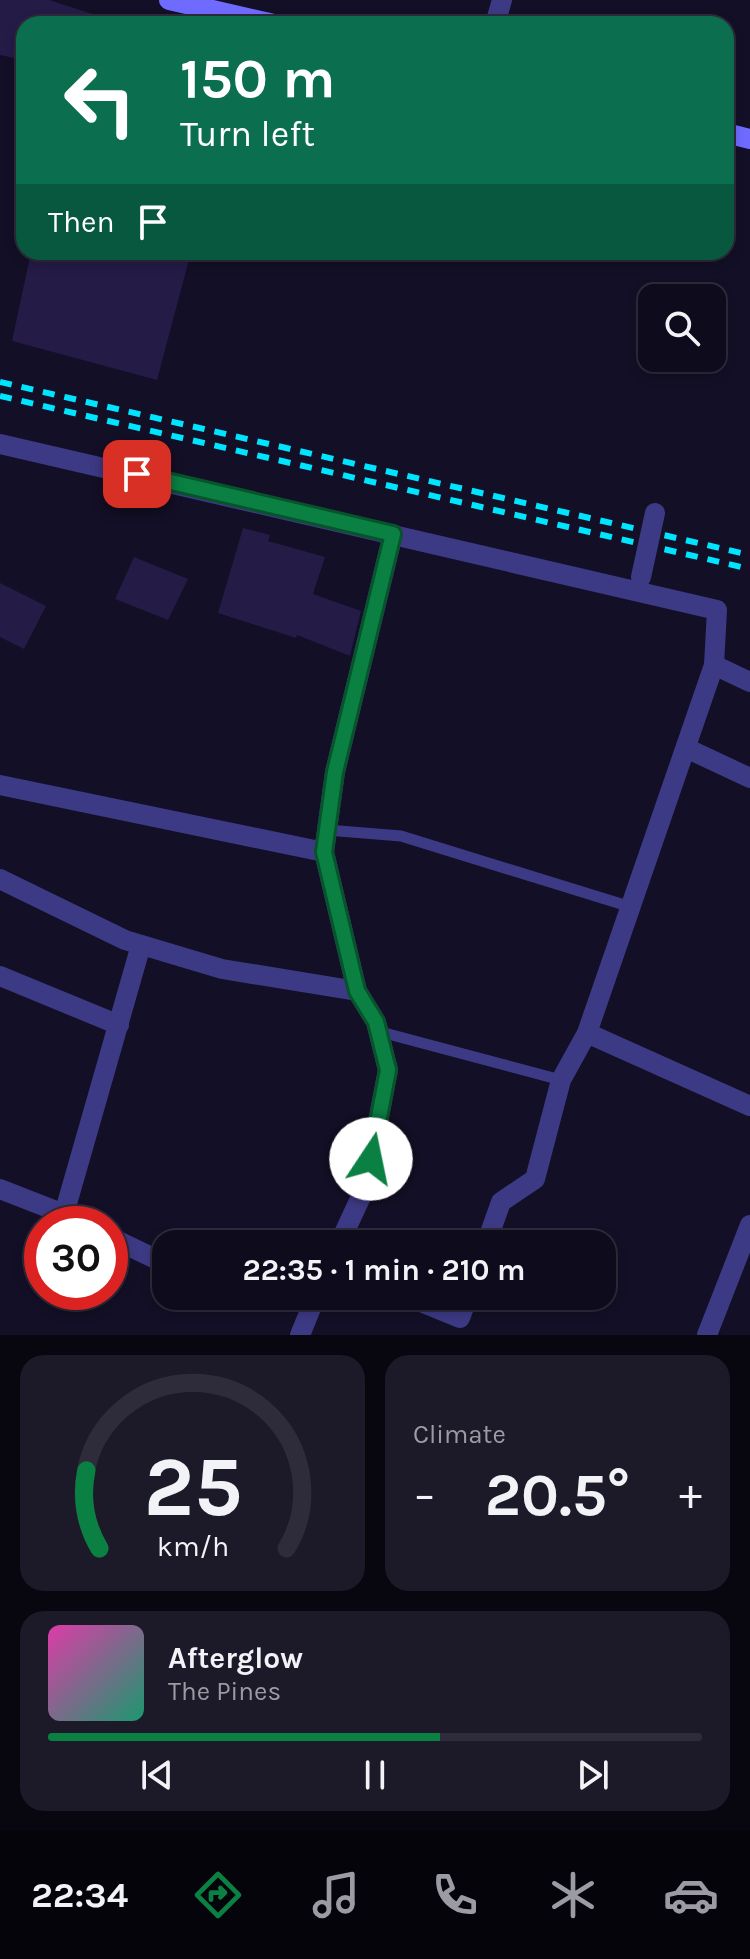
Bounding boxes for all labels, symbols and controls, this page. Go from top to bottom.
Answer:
text: 150 m [180,46,335,111]
icon: left [48,48,152,152]
text: Turn left [180,113,315,155]
icon: arrive [131,200,175,244]
text: Then [48,204,115,240]
map controls [638,284,726,372]
button: search [638,284,726,372]
pin [103,440,171,508]
icon: arrive [115,452,159,496]
position arrow [329,1117,413,1201]
speed limit sign: 30 [24,1206,128,1310]
text: 22:35 · 1 min · 210 m [243,1252,525,1288]
text: Climate [413,1419,506,1450]
text: 25 [143,1439,242,1536]
text: 20.5° [485,1460,630,1530]
text: − [413,1469,436,1520]
text: + [679,1469,702,1520]
text: km/h [156,1530,229,1563]
text: Afterglow [168,1640,303,1676]
text: The Pines [168,1676,281,1707]
icon: previous [135,1753,179,1797]
icon: pause [353,1753,397,1797]
icon: next [571,1753,615,1797]
icon: directions [190,1867,246,1923]
icon: music [308,1867,364,1923]
icon: phone [427,1867,483,1923]
icon: climate [545,1867,601,1923]
icon: car [663,1867,719,1923]
text: 22:34 [31,1874,128,1916]

